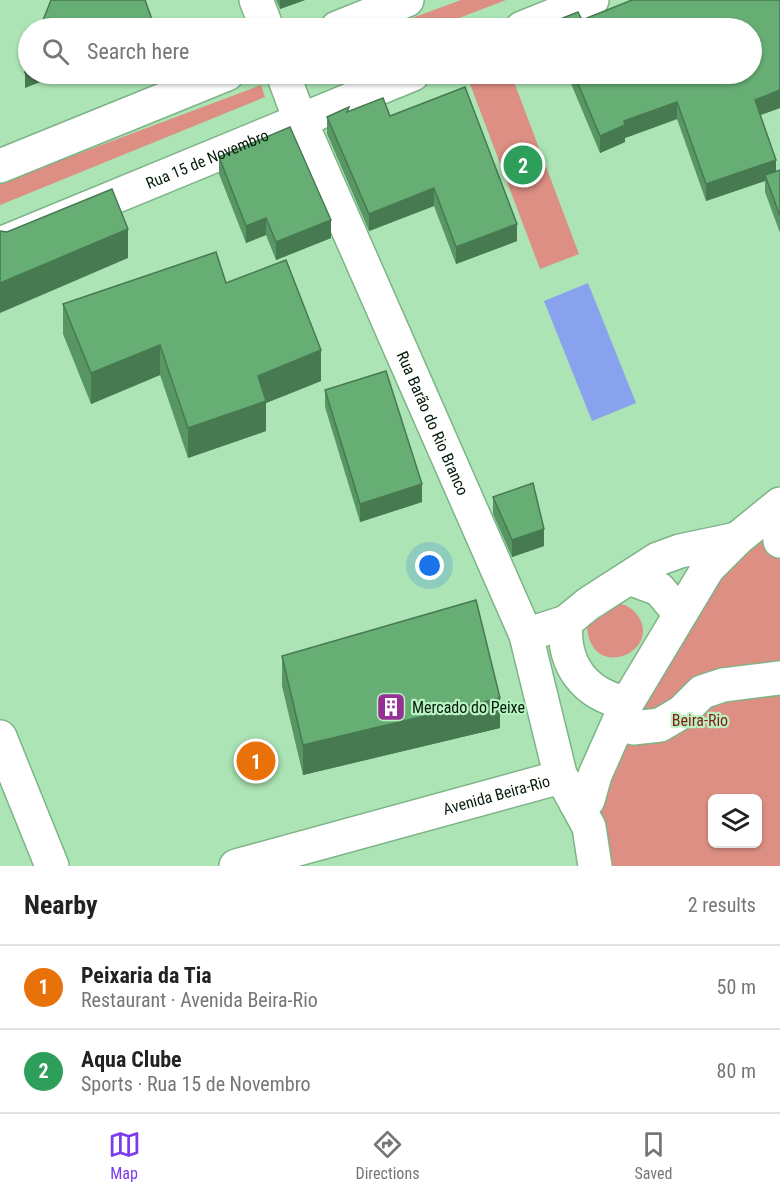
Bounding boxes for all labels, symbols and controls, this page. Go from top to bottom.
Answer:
search box [18,18,762,84]
icon: search [39,35,72,68]
text: Search here [87,39,189,64]
street label: Rua 15 de Novembro [143,125,271,193]
pin: 2 [504,142,542,188]
street label: Rua Barão do Rio Branco [393,348,472,498]
your location [415,551,444,580]
building icon: Mercado do Peixe [375,691,407,723]
place label: Mercado do Peixe [412,698,525,717]
park label: Beira-Rio [672,711,728,730]
pin: 1 [236,738,276,783]
street label: Avenida Beira-Rio [441,771,552,819]
map controls [708,794,762,848]
button: layers [708,794,762,848]
text: Nearby [24,890,98,920]
text: 2 results [688,893,756,917]
text: Peixaria da Tia [81,963,212,988]
text: 1 [38,975,49,999]
text: 50 m [717,975,756,999]
text: Restaurant · Avenida Beira-Rio [81,988,318,1012]
text: Aqua Clube [81,1047,182,1072]
text: 2 [38,1059,49,1083]
text: 80 m [717,1059,756,1083]
text: Sports · Rua 15 de Novembro [81,1072,311,1096]
tab: Map [108,1128,141,1183]
tab: Directions [356,1128,419,1183]
tab: Saved [634,1128,672,1183]

